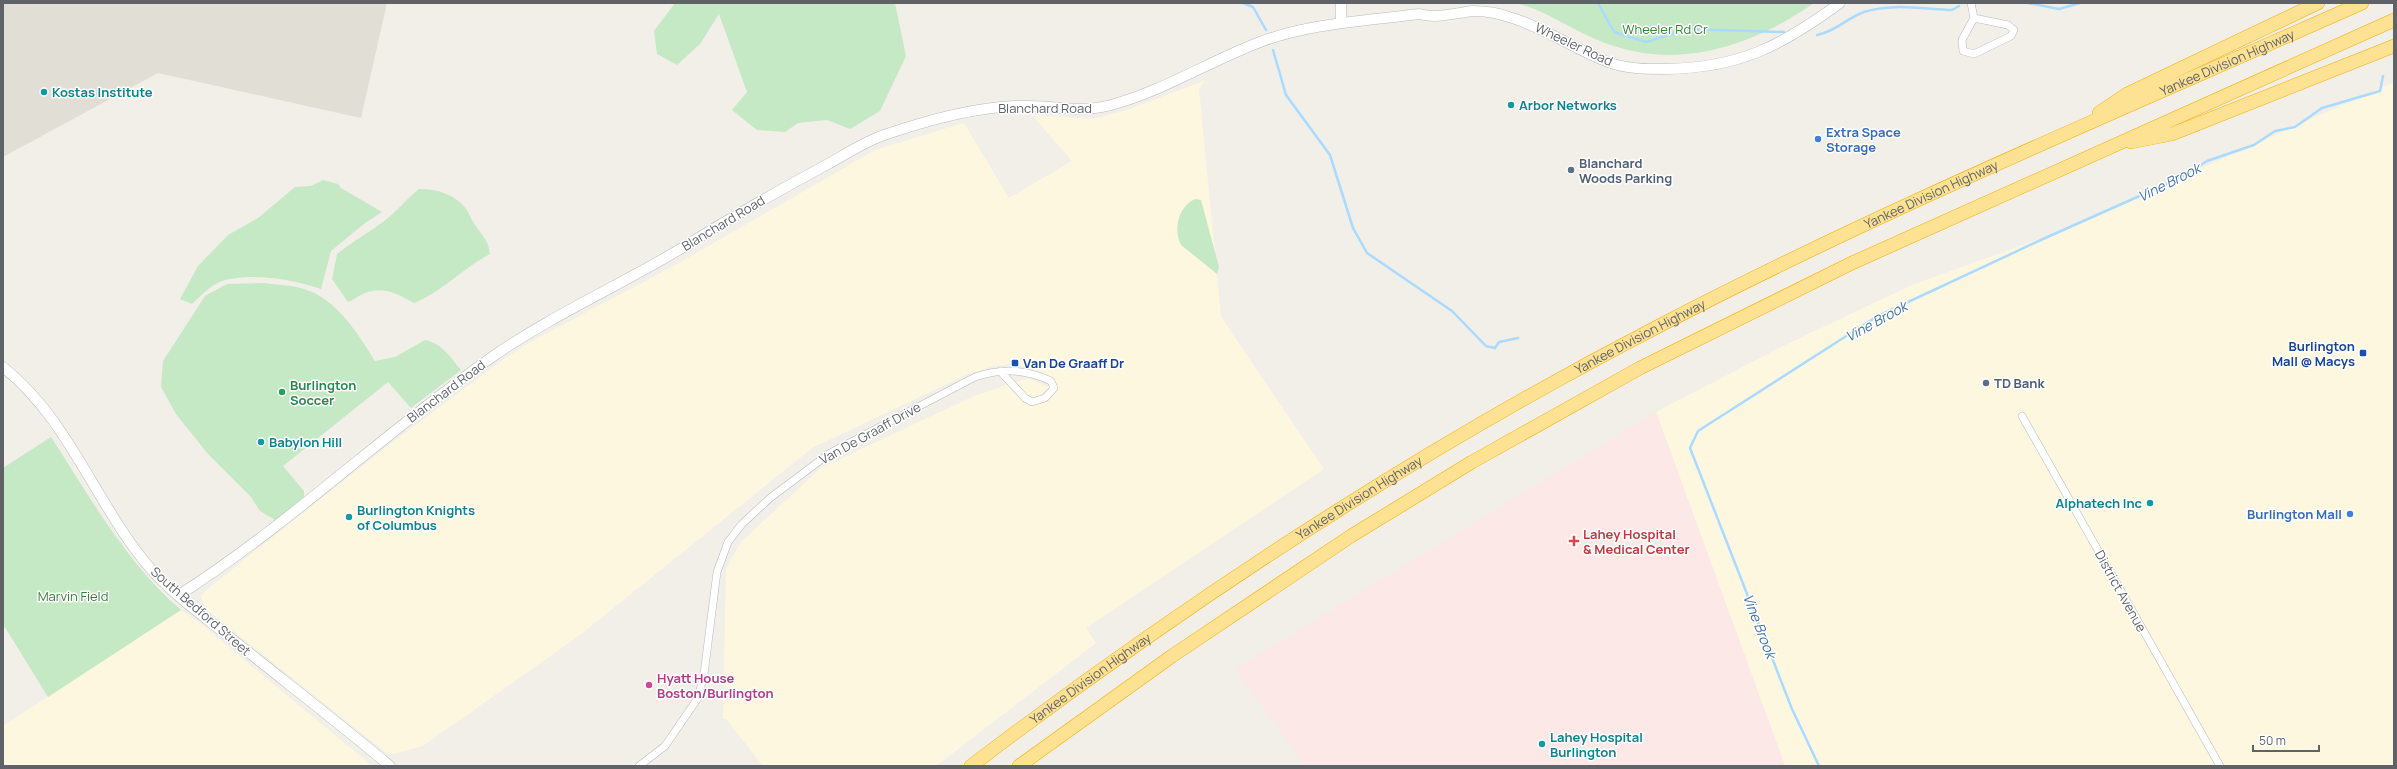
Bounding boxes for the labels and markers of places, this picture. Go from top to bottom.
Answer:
place label: Kostas Institute [52,83,153,101]
marker: Kostas Institute [39,87,49,97]
place label: Arbor Networks [1519,96,1617,114]
marker: Arbor Networks [1506,100,1516,110]
place label: Extra Space Storage [1826,123,1901,156]
marker: Extra Space Storage [1813,134,1823,144]
place label: Blanchard Woods Parking [1579,154,1672,187]
marker: Blanchard Woods Parking [1566,165,1576,175]
place label: Burlington Mall @ Macys [2272,337,2355,370]
marker: Burlington Mall @ Macys [2358,348,2368,358]
place label: Van De Graaff Dr [1023,354,1124,372]
marker: Van De Graaff Dr [1010,358,1020,368]
place label: TD Bank [1994,374,2045,392]
place label: Burlington Soccer [290,376,356,409]
marker: TD Bank [1981,378,1991,388]
marker: Burlington Soccer [277,387,287,397]
place label: Babylon Hill [269,433,342,451]
marker: Babylon Hill [256,437,266,447]
place label: Alphatech Inc [2056,494,2143,512]
marker: Alphatech Inc [2145,498,2155,508]
place label: Burlington Knights of Columbus [357,501,475,534]
place label: Burlington Mall [2247,505,2342,523]
marker: Burlington Mall [2345,509,2355,519]
marker: Burlington Knights of Columbus [344,512,354,522]
place label: Lahey Hospital & Medical Center [1583,525,1690,558]
marker: Lahey Hospital & Medical Center [1568,535,1580,547]
place label: Hyatt House Boston/Burlington [657,669,774,702]
marker: Hyatt House Boston/Burlington [644,680,654,690]
place label: Lahey Hospital Burlington [1550,728,1643,761]
marker: Lahey Hospital Burlington [1537,739,1547,749]

